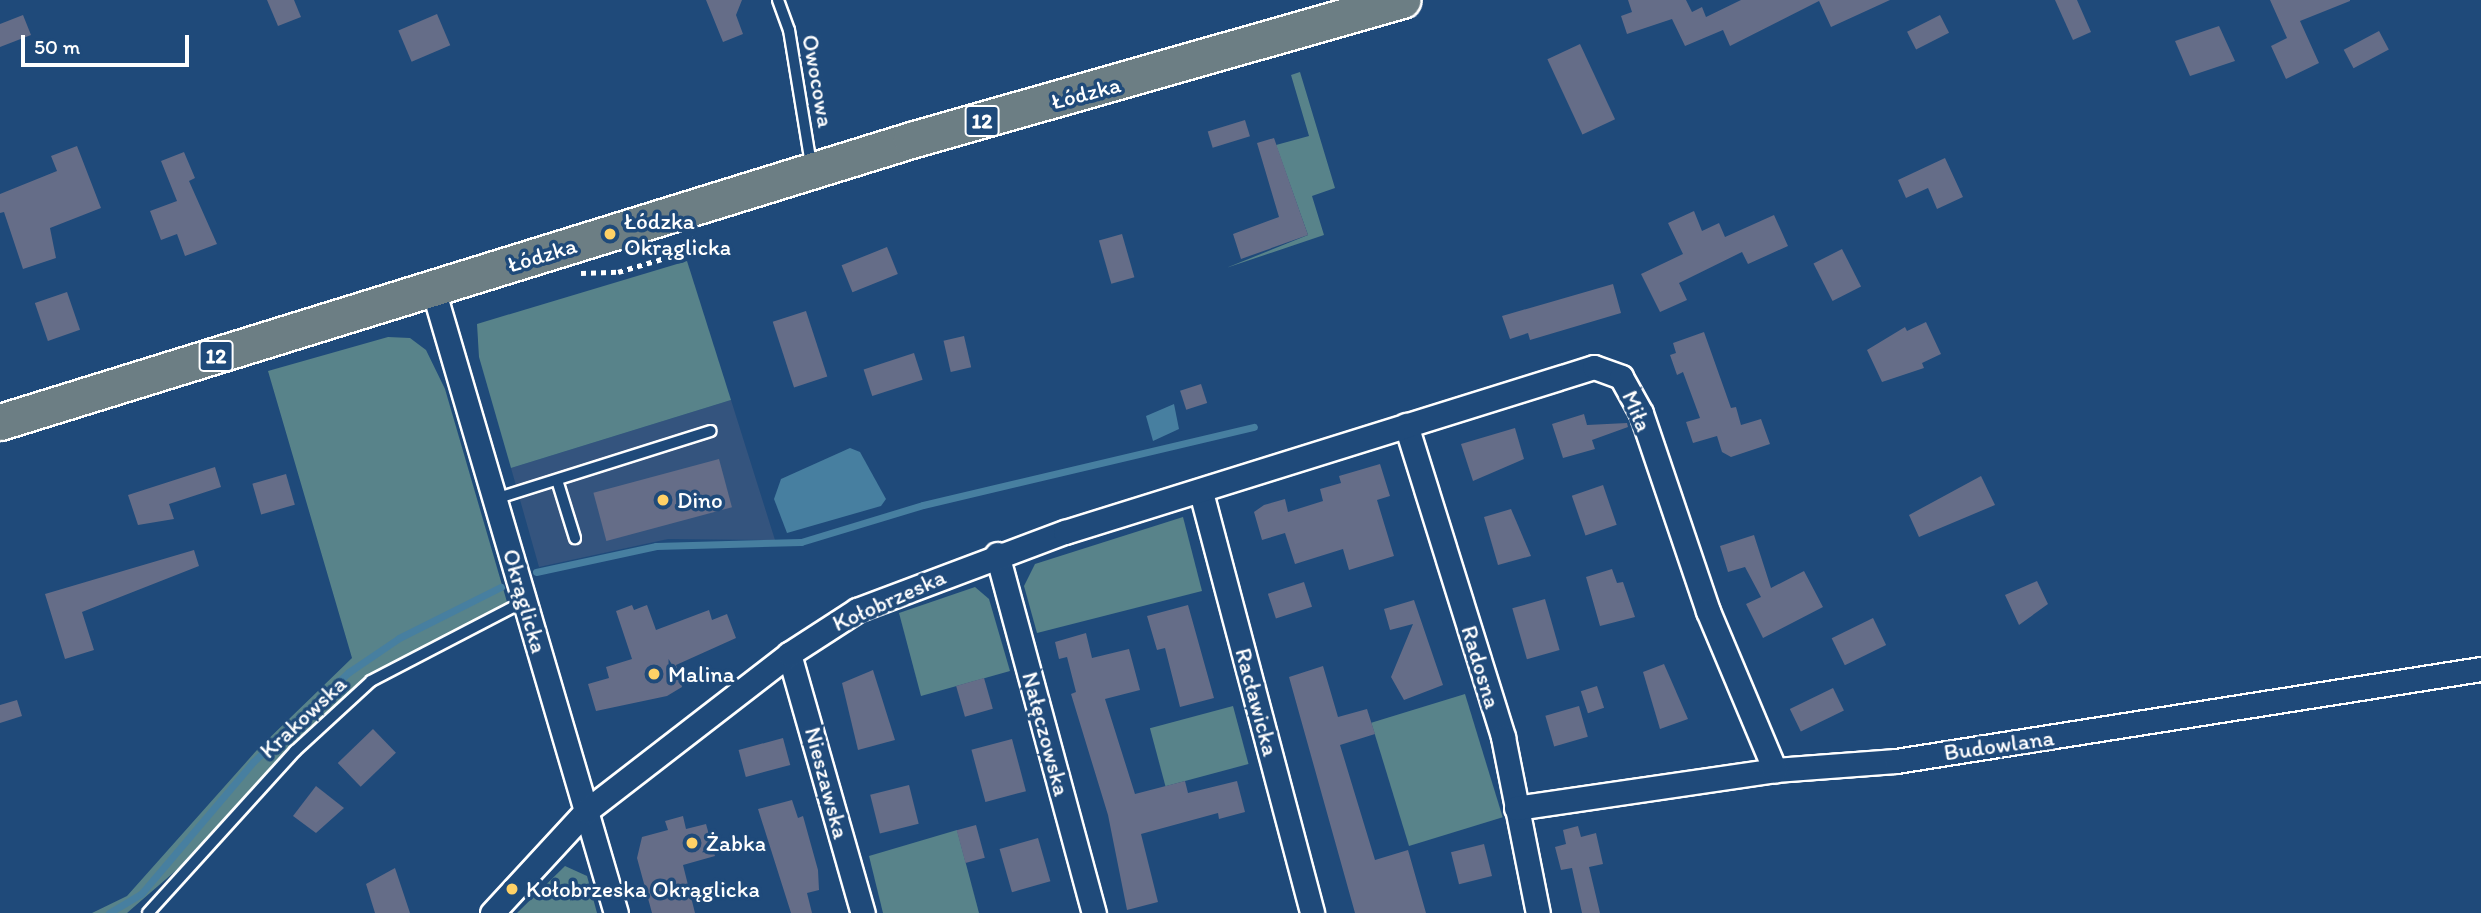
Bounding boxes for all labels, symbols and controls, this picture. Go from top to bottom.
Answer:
scale bar [24,21,192,65]
street label: Owocowa [796,32,840,130]
text: 50 m [34,34,80,59]
street label: Łódzka [1048,71,1124,115]
road number: 12 [964,104,1000,138]
place label: Łódzka Okrąglicka [624,207,731,261]
marker: Łódzka Okrąglicka [602,226,618,242]
street label: Łódzka [504,231,580,279]
road number: 12 [198,338,234,374]
street label: Miła [1616,386,1658,436]
place label: Dino [677,486,723,514]
marker: Dino [655,492,671,508]
street label: Okrąglicka [497,546,553,656]
street label: Kołobrzeska [828,563,950,637]
street label: Radosna [1455,622,1507,712]
street label: Racławicka [1229,645,1285,759]
place label: Malina [668,660,735,688]
marker: Malina [646,666,662,682]
street label: Nałęczowska [1016,669,1076,799]
street label: Krakowska [254,670,352,764]
street label: Nieszawska [799,724,855,842]
street label: Budowlana [1942,724,2056,766]
place label: Żabka [706,829,766,857]
marker: Żabka [684,835,700,851]
place label: Kołobrzeska Okrąglicka [526,875,759,903]
marker: Kołobrzeska Okrąglicka [504,881,520,897]

